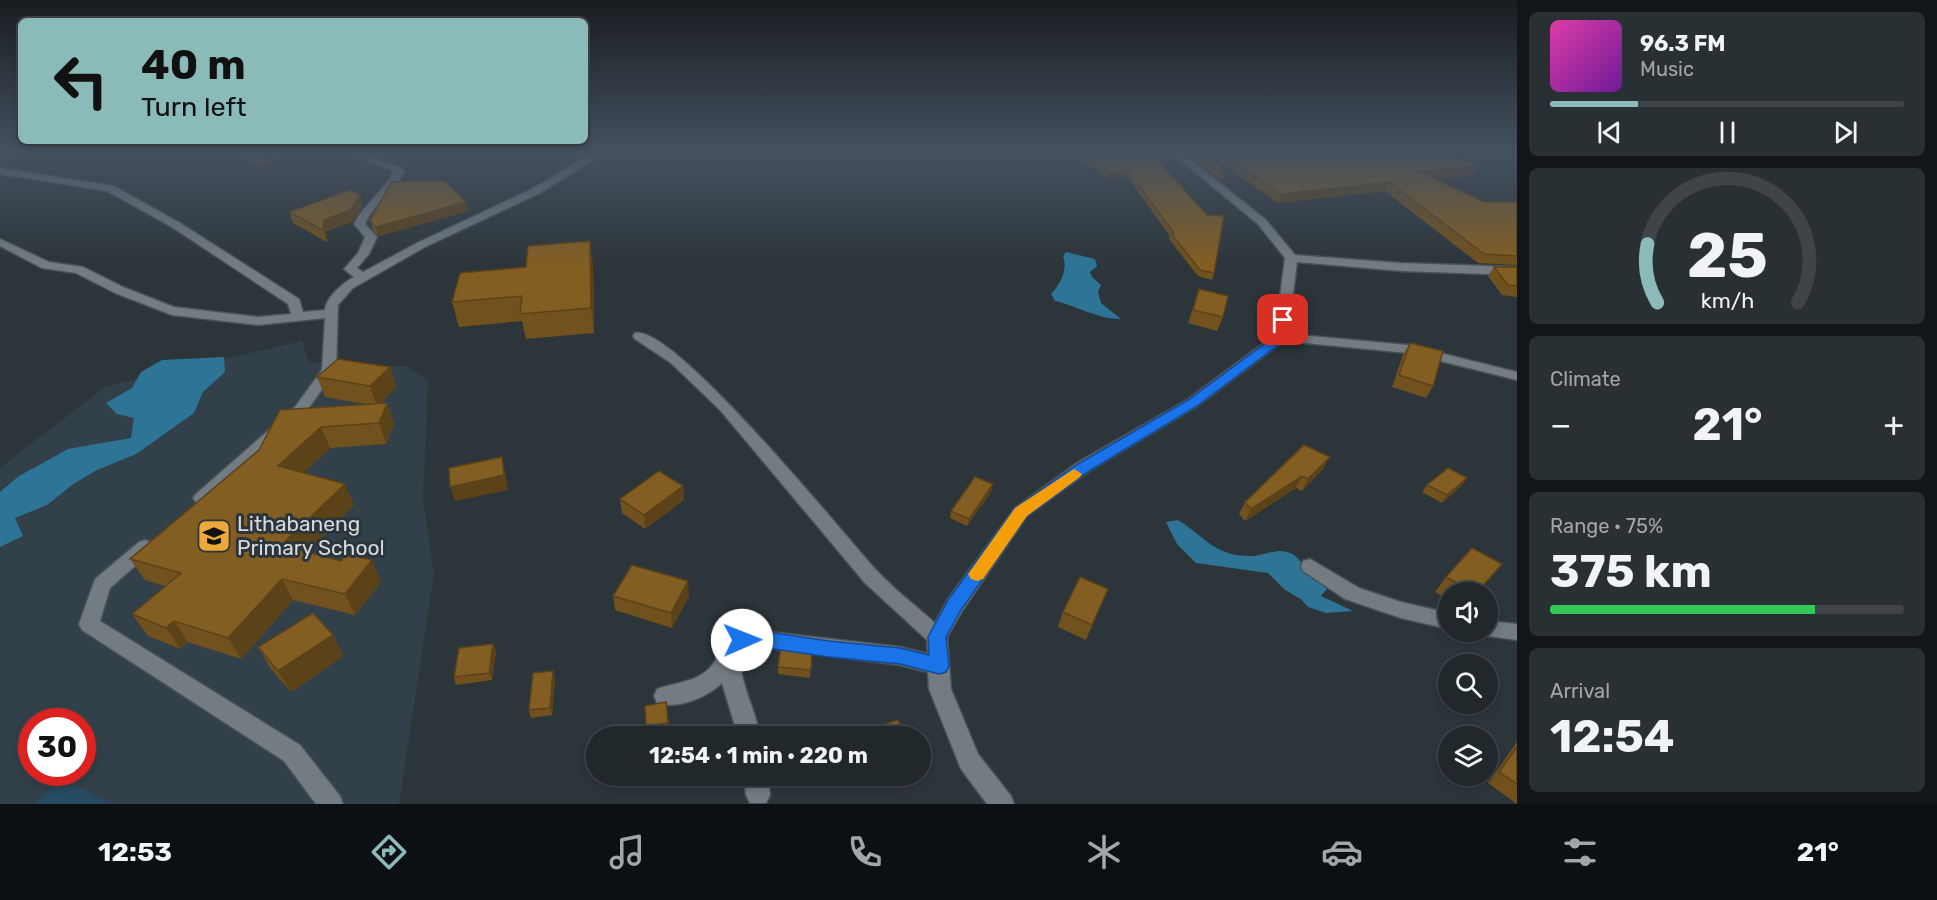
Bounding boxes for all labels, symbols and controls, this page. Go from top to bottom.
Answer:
text: 96.3 FM [1640,30,1726,57]
text: 40 m [141,40,246,90]
icon: left [42,42,120,120]
text: Music [1640,57,1694,81]
text: Turn left [141,91,246,123]
icon: previous [1593,116,1626,149]
icon: pause [1711,116,1744,149]
icon: next [1829,116,1862,149]
text: 25 [1687,219,1767,293]
text: km/h [1700,288,1754,313]
pin [1257,294,1308,345]
icon: arrive [1266,303,1299,336]
text: Climate [1550,367,1621,391]
text: 21° [1692,398,1763,451]
text: − [1550,405,1571,444]
text: + [1883,405,1904,444]
place label: Lithabaneng Primary School [237,511,385,560]
text: Range · 75% [1550,514,1663,538]
school or university icon: Lithabaneng Primary School [196,518,232,554]
text: 375 km [1550,545,1712,598]
map controls [1438,582,1498,786]
button: sound [1438,582,1498,642]
position arrow [710,608,774,672]
button: search [1438,654,1498,714]
text: Arrival [1550,679,1610,703]
speed limit sign: 30 [18,708,96,786]
text: 12:54 [1550,710,1675,763]
button: layers [1438,726,1498,786]
text: 12:54 · 1 min · 220 m [649,742,868,769]
icon: directions [368,831,410,873]
icon: music [606,831,648,873]
icon: phone [844,831,886,873]
icon: climate [1083,831,1125,873]
icon: car [1321,831,1363,873]
icon: filters [1559,831,1601,873]
text: 12:53 [98,836,172,868]
text: 21° [1797,836,1839,868]

